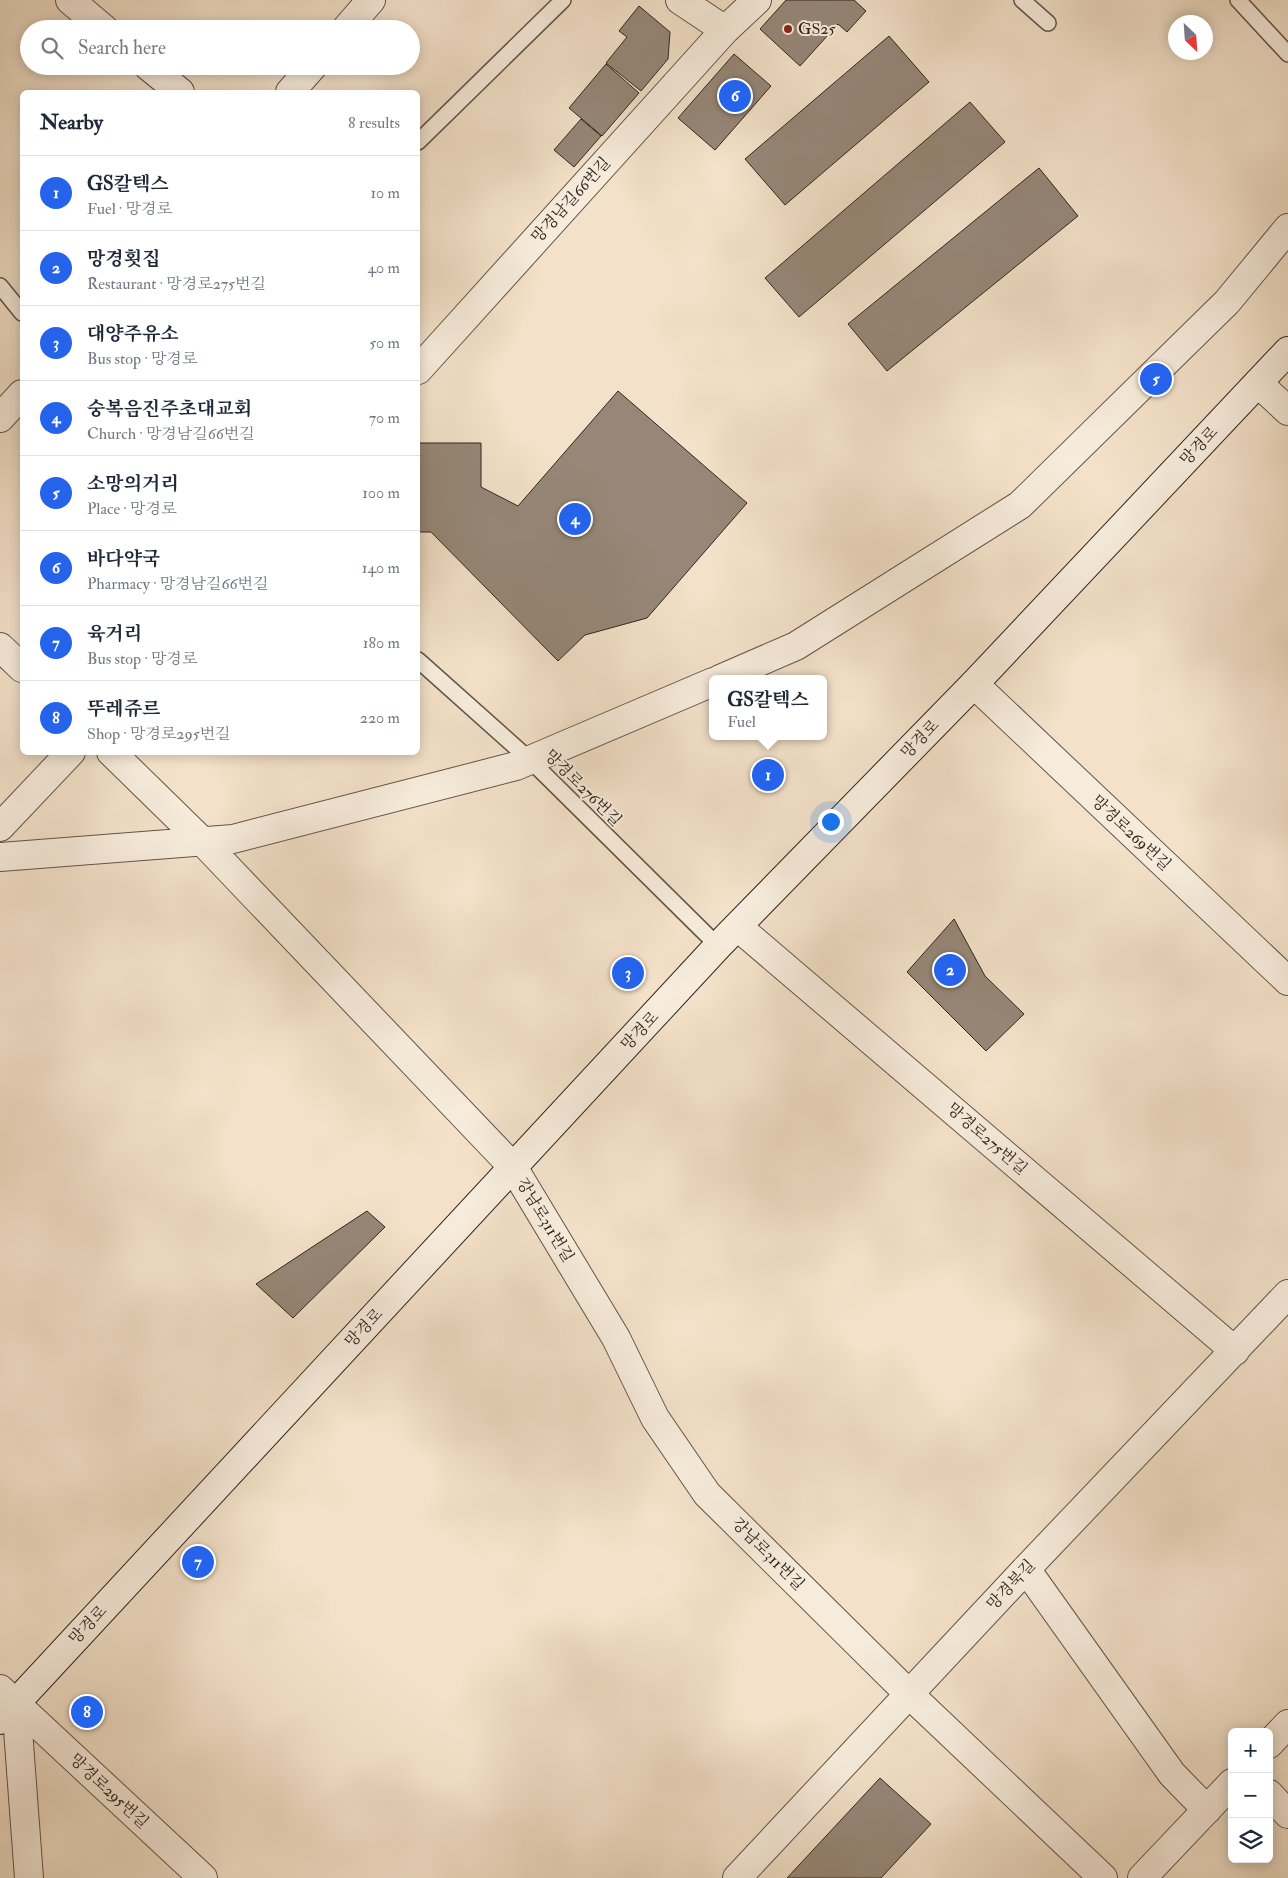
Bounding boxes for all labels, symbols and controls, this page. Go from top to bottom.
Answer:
north arrow [1168,15,1213,60]
place label: GS25 [798,19,835,39]
search box [20,20,420,75]
marker: GS25 [782,23,794,35]
icon: search [38,34,66,62]
text: Search here [78,36,166,60]
pin: 6 [719,77,751,115]
text: Nearby [40,109,103,136]
text: 8 results [348,113,400,133]
street label: 망경남길66번길 [527,153,615,247]
text: GS칼텍스 [87,172,169,196]
text: 1 [53,183,59,203]
text: 10 m [370,183,400,203]
text: Fuel · 망경로 [87,199,172,219]
text: 망경횟집 [87,247,160,271]
text: 2 [52,258,60,278]
text: 40 m [367,258,400,278]
text: Restaurant · 망경로275번길 [87,274,266,294]
text: 대양주유소 [87,322,179,346]
text: 3 [53,333,59,353]
text: 50 m [369,333,400,353]
text: Bus stop · 망경로 [87,349,197,369]
pin: 5 [1140,360,1172,398]
text: 숭복음진주초대교회 [87,397,252,421]
text: 4 [52,408,60,428]
text: 70 m [369,408,400,428]
street label: 망경로 [1176,422,1222,470]
text: Church · 망경남길66번길 [87,424,255,444]
text: 소망의거리 [87,472,179,496]
text: 5 [52,483,60,503]
text: 100 m [362,483,400,503]
text: Place · 망경로 [87,499,176,519]
pin: 4 [559,500,591,538]
text: 바다약국 [87,547,160,571]
text: 6 [52,558,60,578]
text: 140 m [362,558,400,578]
text: Pharmacy · 망경남길66번길 [87,574,269,594]
text: 육거리 [87,622,142,646]
text: 7 [52,633,60,653]
text: 180 m [363,633,400,653]
text: Bus stop · 망경로 [87,649,197,669]
popup [709,675,827,740]
text: GS칼텍스 [727,688,809,712]
text: 뚜레쥬르 [87,697,160,721]
text: 8 [52,708,60,728]
text: 220 m [360,708,400,728]
text: Fuel [727,712,756,732]
street label: 망경로 [897,715,944,763]
text: Shop · 망경로295번길 [87,724,231,744]
street label: 망경로276번길 [540,745,626,831]
pin: 1 [752,756,784,794]
street label: 망경로269번길 [1087,791,1175,875]
your location [818,809,844,835]
pin: 2 [934,951,966,989]
pin: 3 [612,954,644,992]
street label: 망경로 [617,1007,663,1055]
street label: 망경로275번길 [943,1099,1031,1179]
street label: 강남로311번길 [512,1174,578,1266]
street label: 망경로 [341,1304,387,1352]
street label: 강남로311번길 [727,1513,809,1595]
pin: 7 [182,1543,214,1581]
street label: 망경북길 [983,1556,1039,1614]
street label: 망경로 [65,1601,111,1649]
pin: 8 [71,1693,103,1731]
map controls [1228,1728,1273,1863]
button: + [1228,1728,1273,1773]
street label: 망경로295번길 [65,1749,153,1833]
button: − [1228,1773,1273,1818]
button: layers [1228,1818,1273,1863]

